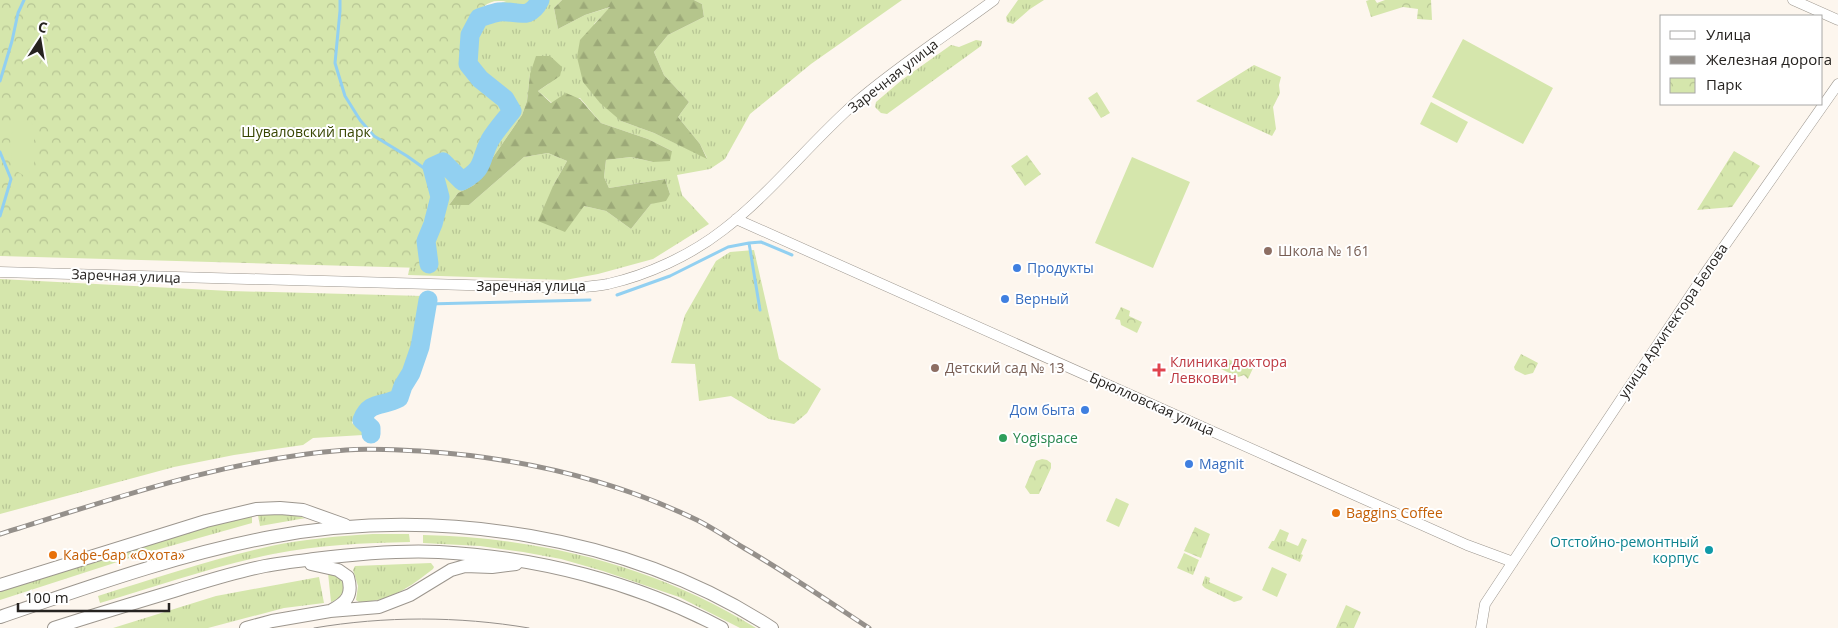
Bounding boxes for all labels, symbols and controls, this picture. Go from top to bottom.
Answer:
north arrow [15,15,65,65]
legend [1660,15,1823,105]
text: С [36,17,49,37]
text: Улица [1706,24,1751,44]
street label: Заречная улица [844,34,942,117]
text: Железная дорога [1706,49,1832,69]
text: Парк [1706,74,1742,94]
park label: Шуваловский парк [241,122,371,141]
street label: улица Архитектора Белова [1614,240,1732,402]
place label: Школа № 161 [1278,241,1369,260]
marker: Школа № 161 [1262,245,1274,257]
place label: Продукты [1027,258,1094,277]
marker: Продукты [1011,262,1023,274]
street label: Заречная улица [71,264,181,287]
street label: Заречная улица [476,276,586,295]
place label: Верный [1015,289,1069,308]
marker: Верный [999,293,1011,305]
place label: Клиника доктора Левкович [1170,352,1287,387]
place label: Детский сад № 13 [945,358,1064,377]
marker: Детский сад № 13 [929,362,941,374]
marker: Клиника доктора Левкович [1152,363,1166,377]
street label: Брюлловская улица [1087,367,1218,440]
place label: Дом быта [1010,400,1075,419]
marker: Дом быта [1079,404,1091,416]
place label: Yogispace [1013,428,1078,447]
marker: Yogispace [997,432,1009,444]
place label: Magnit [1199,454,1244,473]
marker: Magnit [1183,458,1195,470]
place label: Baggins Coffee [1346,503,1443,522]
marker: Baggins Coffee [1330,507,1342,519]
place label: Отстойно-ремонтный корпус [1550,532,1699,567]
marker: Отстойно-ремонтный корпус [1703,544,1715,556]
place label: Кафе-бар «Охота» [63,545,185,564]
marker: Кафе-бар «Охота» [47,549,59,561]
scale bar [18,580,169,612]
text: 100 m [25,587,69,607]

